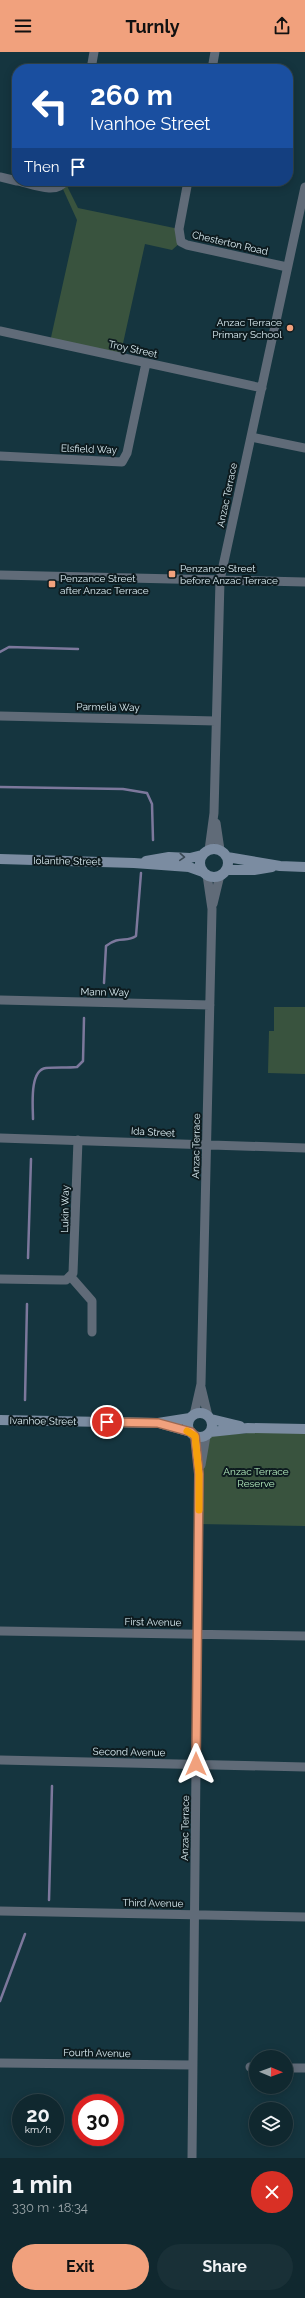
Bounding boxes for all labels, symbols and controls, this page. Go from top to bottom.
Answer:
icon: menu [12,15,34,37]
icon: share [271,15,293,37]
text: Turnly [125,16,180,37]
text: 260 m [90,79,173,112]
icon: left [24,80,76,132]
text: Ivanhoe Street [90,113,210,134]
icon: arrive [67,156,89,178]
text: Then [24,158,59,176]
street label: Chesterton Road [191,229,269,257]
place label: Anzac Terrace Primary School [212,317,282,340]
marker: Anzac Terrace Primary School [285,323,295,333]
street label: Troy Street [108,338,159,360]
street label: Elsfield Way [61,443,118,455]
street label: Anzac Terrace [215,462,239,528]
place label: Penzance Street before Anzac Terrace [180,563,278,586]
marker: Penzance Street before Anzac Terrace [167,569,177,579]
place label: Penzance Street after Anzac Terrace [60,573,149,596]
marker: Penzance Street after Anzac Terrace [47,579,57,589]
street label: Parmelia Way [76,701,140,713]
one-way arrow [179,853,185,862]
street label: Iolanthe Street [33,855,102,867]
street label: Mann Way [81,986,130,998]
street label: Anzac Terrace [190,1113,202,1179]
street label: Ida Street [131,1125,176,1139]
street label: Lukin Way [59,1184,71,1233]
pin [90,1405,124,1439]
icon: arrive [96,1411,118,1433]
street label: Ivanhoe Street [9,1415,77,1427]
park label: Anzac Terrace Reserve [223,1466,289,1489]
street label: First Avenue [124,1616,182,1628]
position arrow [175,1743,217,1785]
street label: Second Avenue [93,1746,166,1758]
street label: Anzac Terrace [179,1795,191,1861]
street label: Third Avenue [122,1897,184,1909]
street label: Fourth Avenue [63,2047,131,2059]
north arrow [249,2050,293,2094]
map controls [249,2050,293,2146]
speed limit sign: 30 [72,2094,124,2146]
button: layers [249,2102,293,2146]
text: 20 [26,2103,50,2127]
text: km/h [25,2124,51,2135]
text: 1 min [12,2170,73,2199]
button: close [251,2171,293,2213]
text: 330 m · 18:34 [12,2200,88,2215]
button: Exit [12,2244,149,2290]
button: Share [157,2244,293,2290]

